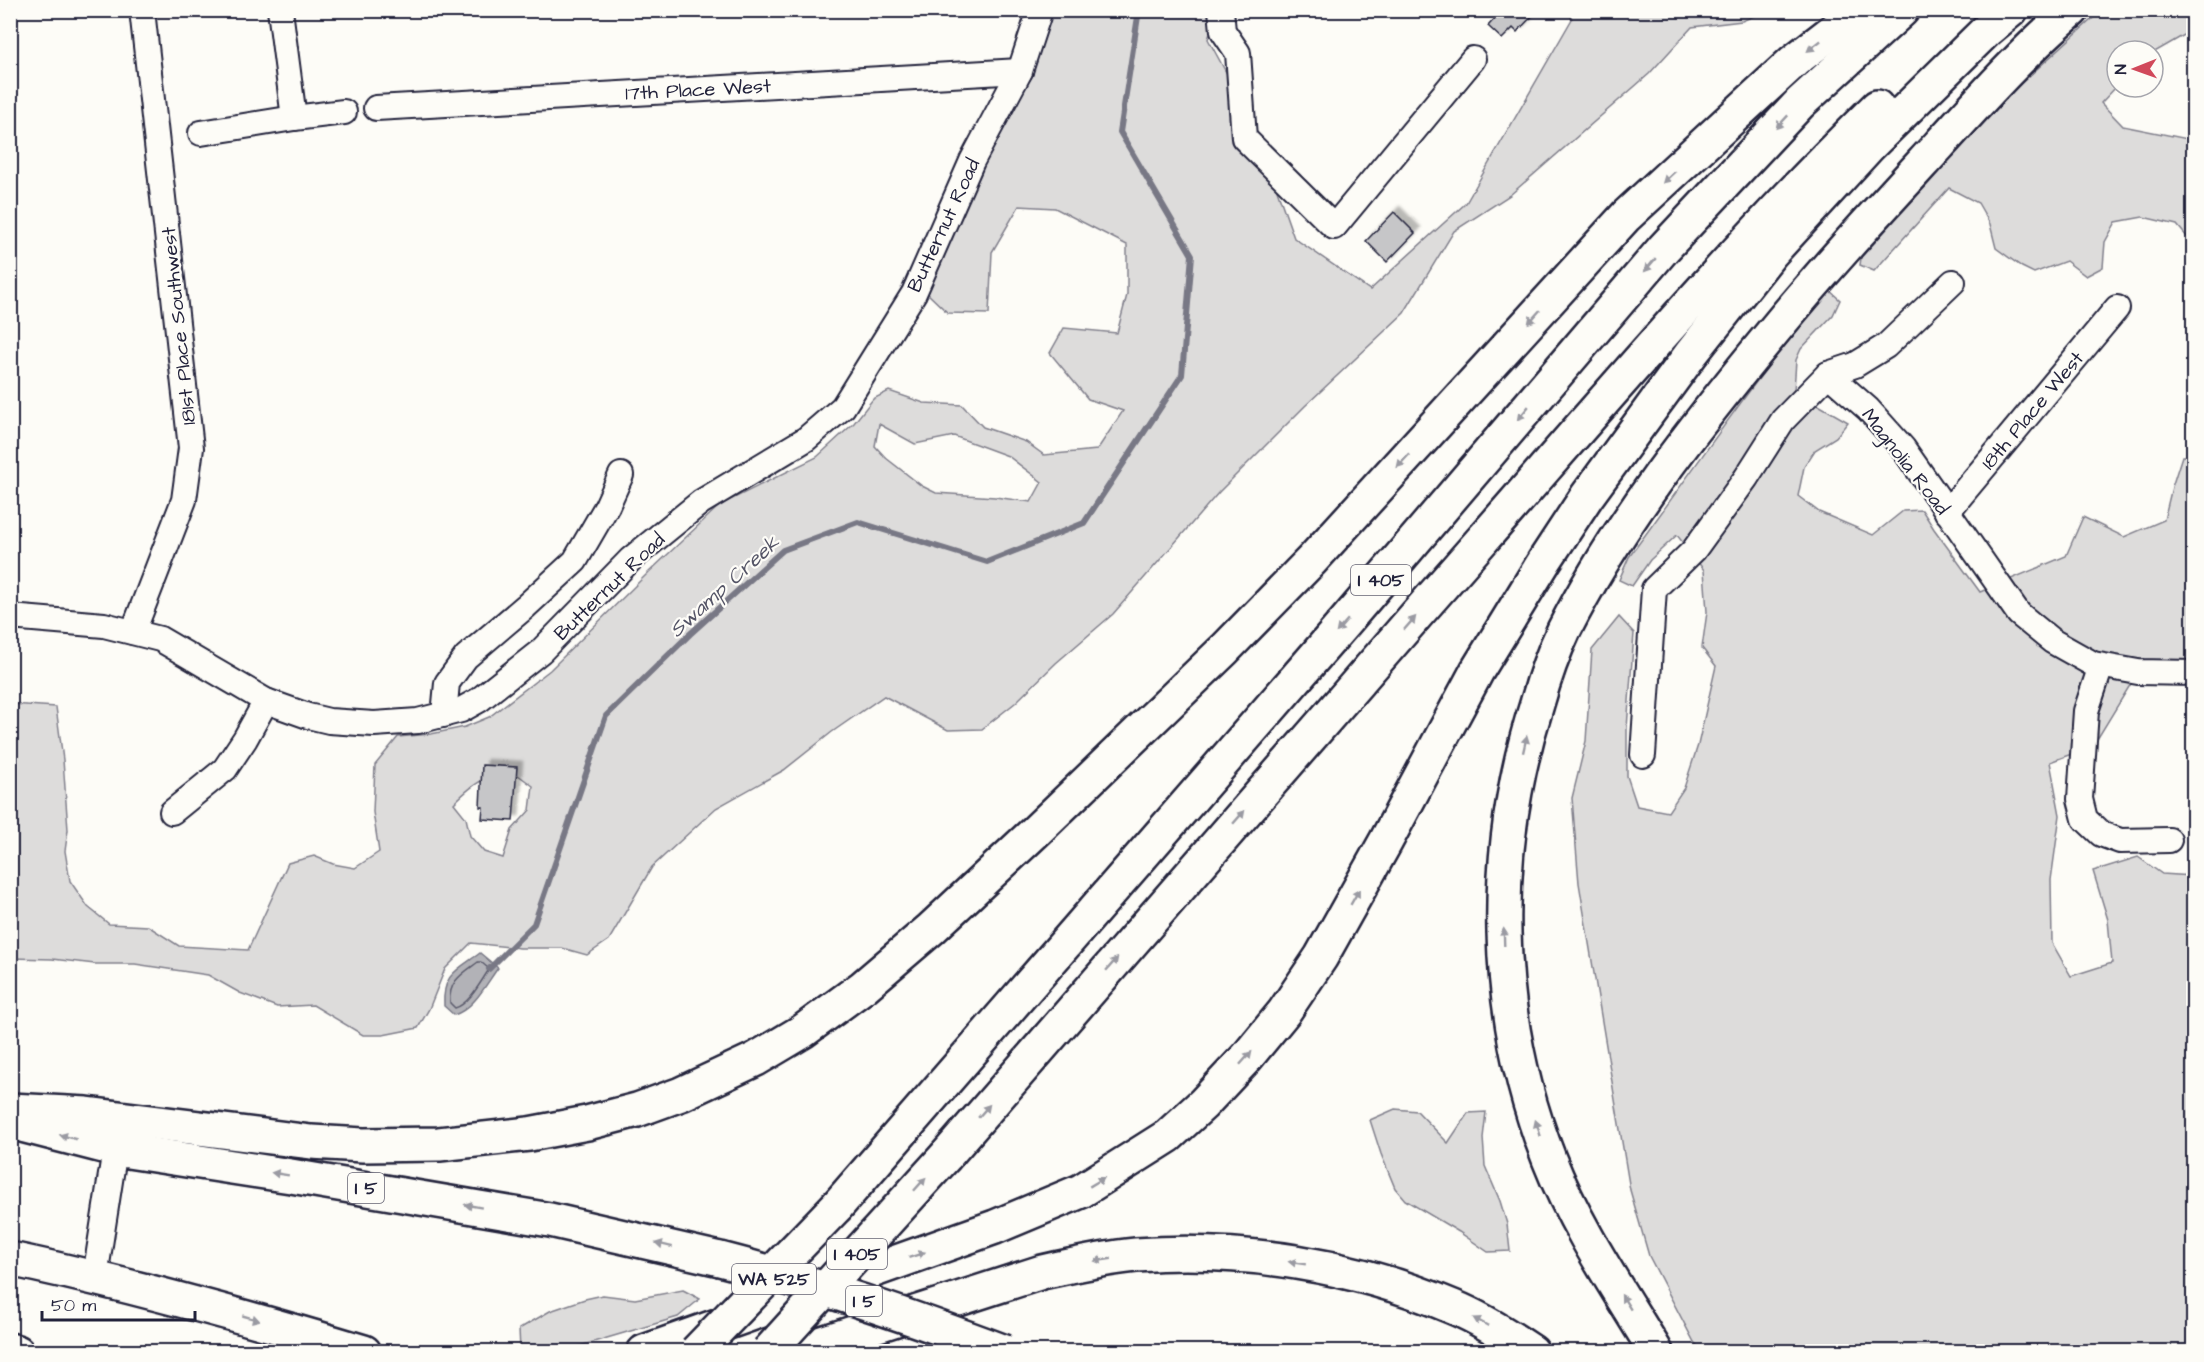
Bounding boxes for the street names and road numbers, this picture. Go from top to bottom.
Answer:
street label: 17th Place West [624,72,772,108]
street label: Butternut Road [901,154,987,297]
street label: 181st Place Southwest [155,225,203,426]
street label: 18th Place West [1975,345,2091,476]
street label: Magnolia Road [1854,402,1956,522]
street label: Butternut Road [548,526,671,647]
road number: I 405 [1351,565,1411,595]
road number: I 5 [348,1173,384,1203]
road number: I 405 [827,1239,887,1269]
road number: WA 525 [732,1264,816,1294]
road number: I 5 [846,1286,882,1316]

